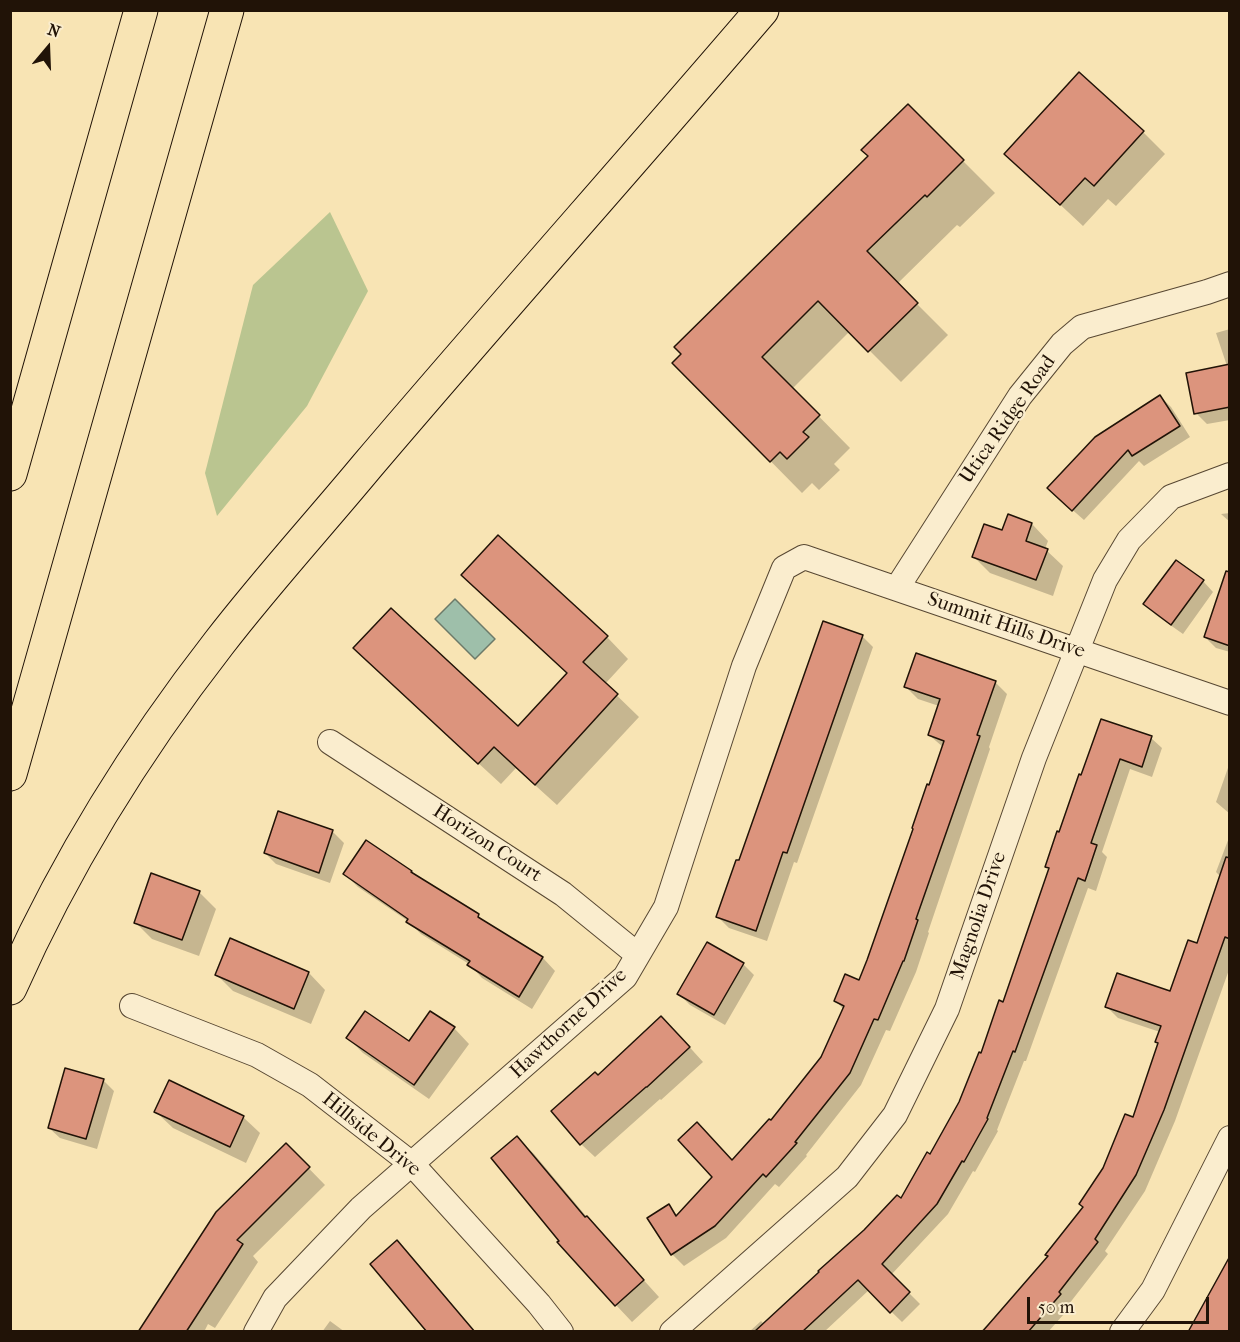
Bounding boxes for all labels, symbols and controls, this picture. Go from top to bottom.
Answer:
north arrow [18,18,78,78]
text: N [45,20,63,41]
street label: Utica Ridge Road [955,351,1061,489]
street label: Summit Hills Drive [924,588,1088,664]
street label: Horizon Court [428,800,546,888]
street label: Magnolia Drive [946,849,1012,983]
street label: Hawthorne Drive [506,964,632,1084]
street label: Hillside Drive [317,1088,425,1182]
scale bar [1030,1285,1212,1323]
text: 50 m [1038,1297,1074,1318]

